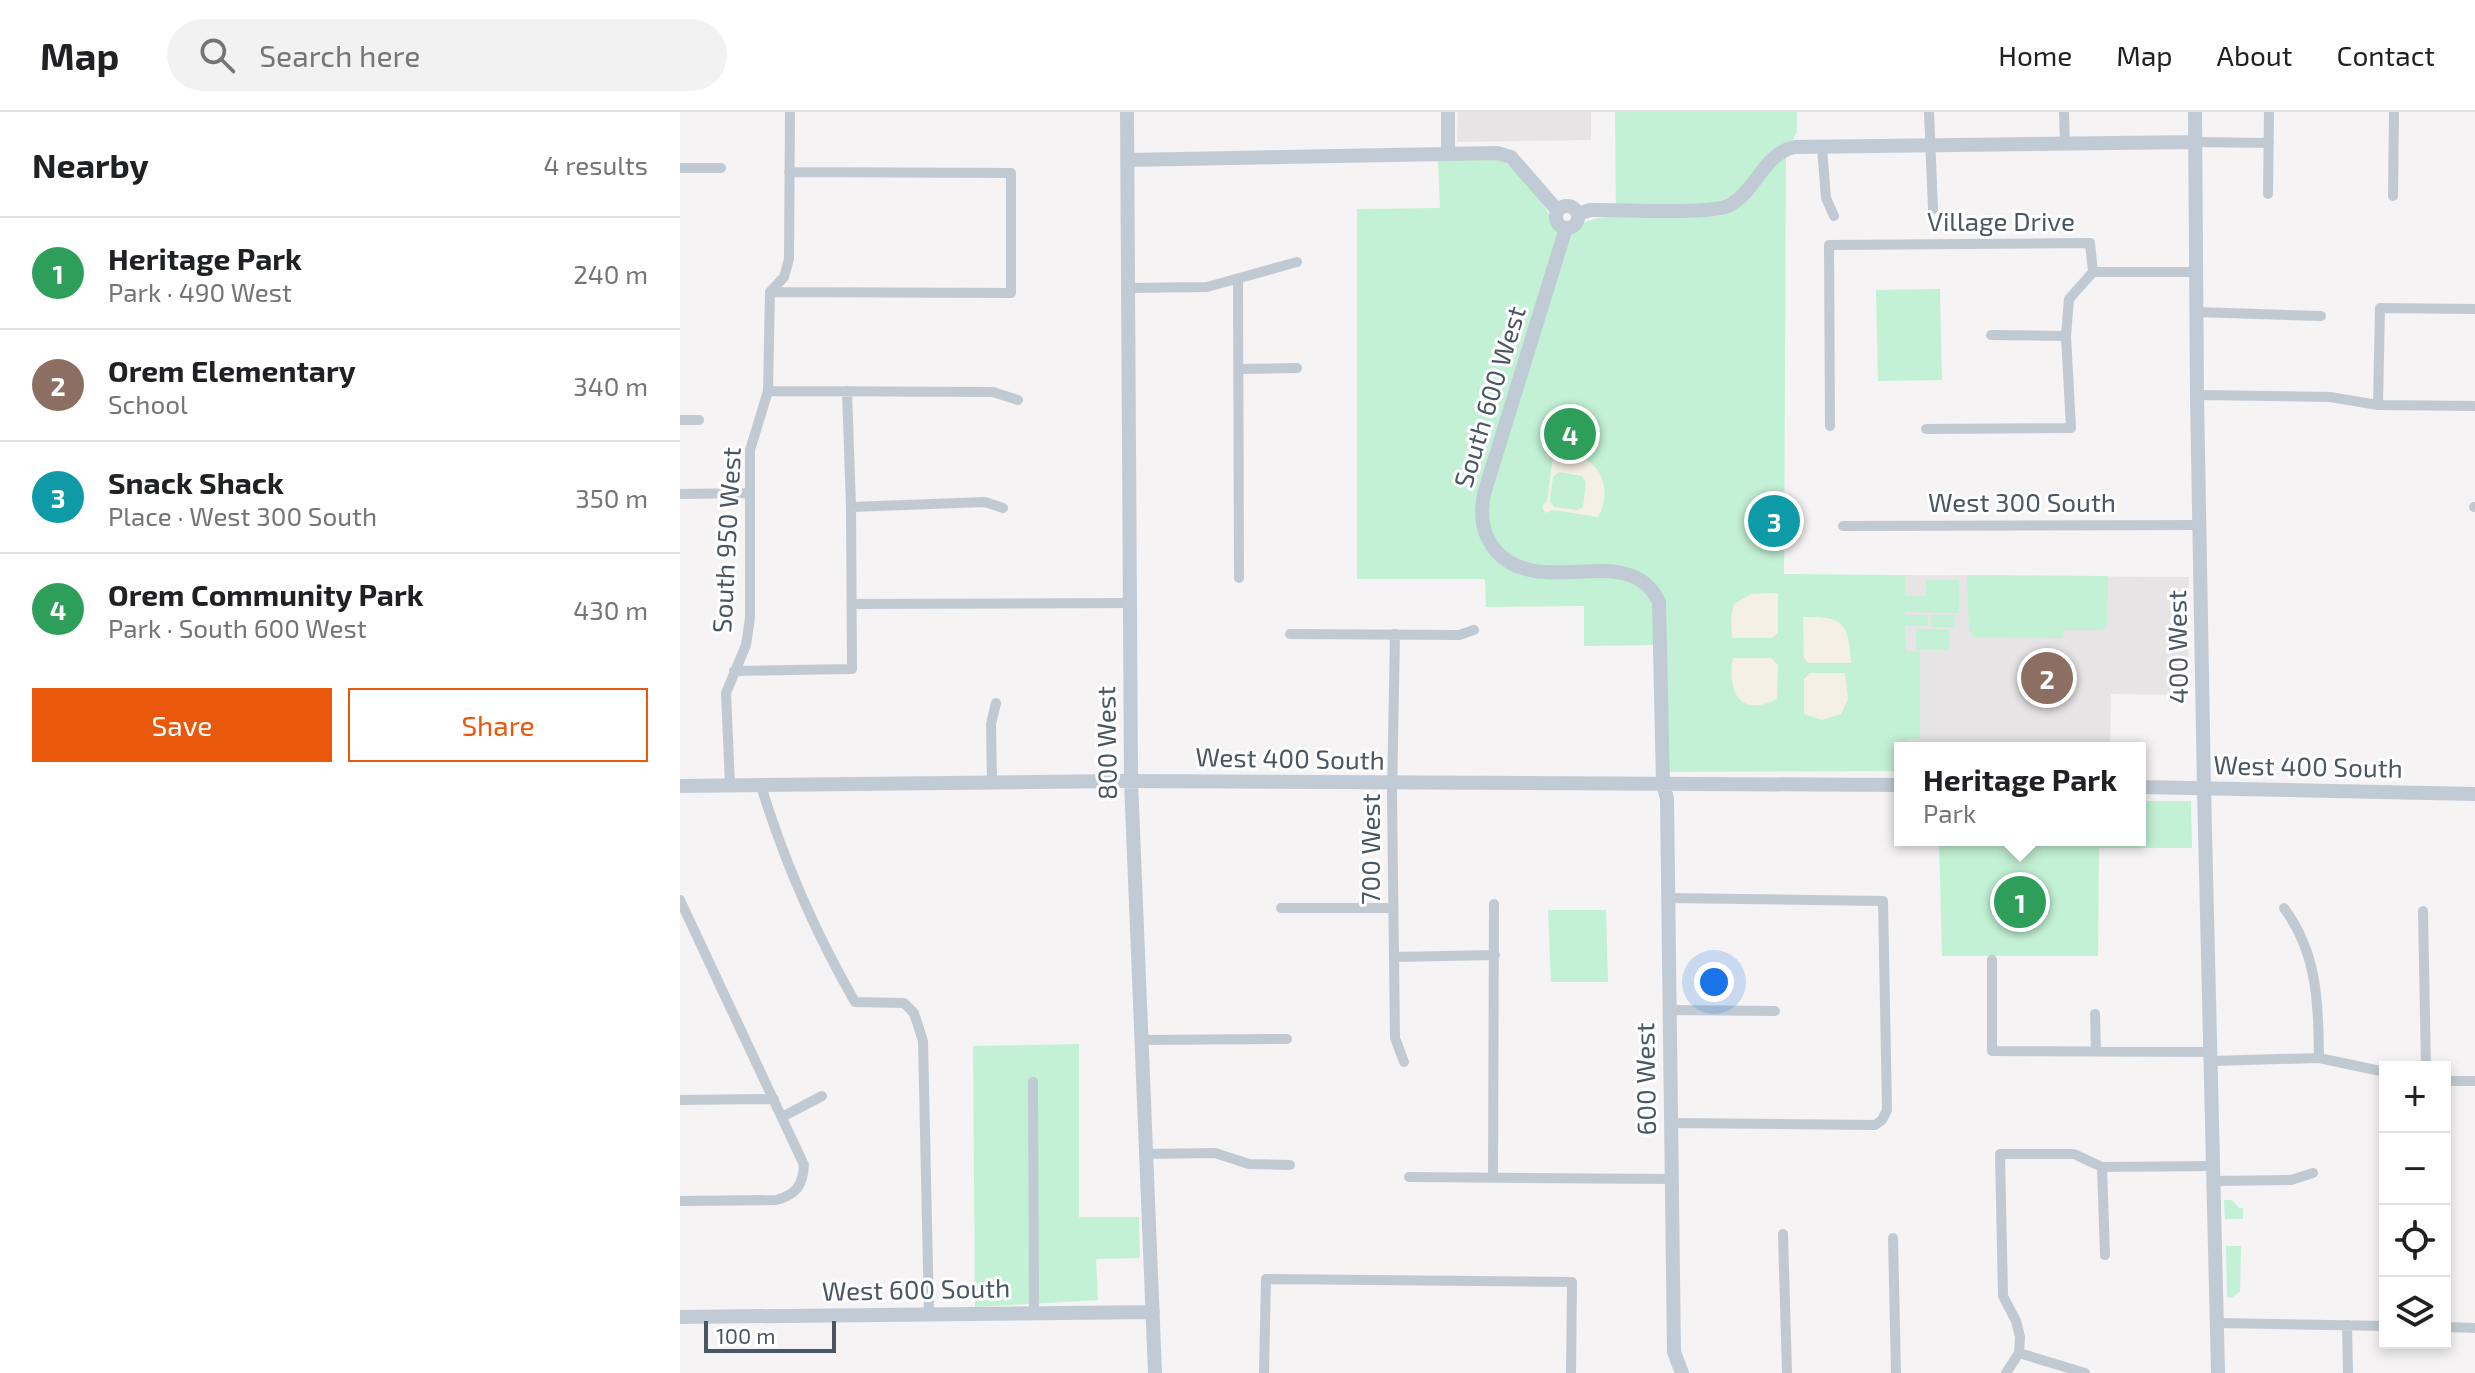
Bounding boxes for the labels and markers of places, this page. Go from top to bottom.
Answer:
pin: 4 [1544,404,1596,464]
pin: 3 [1748,491,1800,551]
pin: 2 [2021,648,2073,708]
pin: 1 [1994,872,2046,932]

